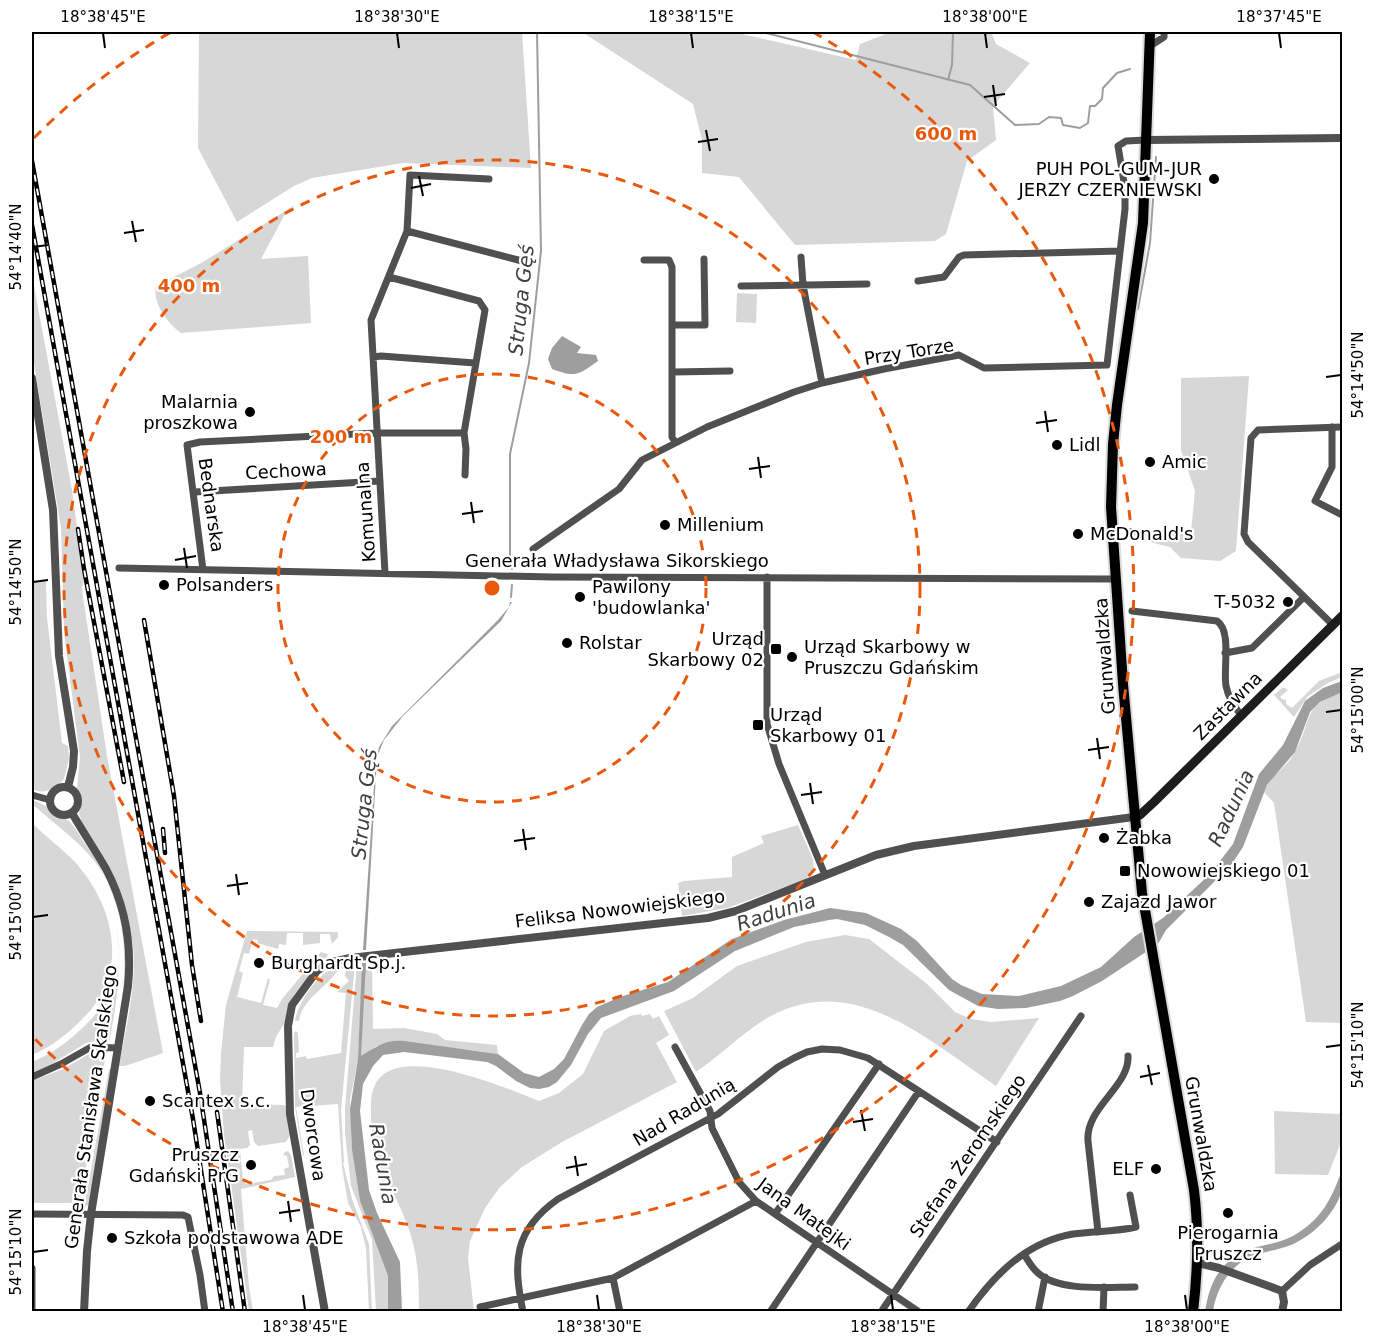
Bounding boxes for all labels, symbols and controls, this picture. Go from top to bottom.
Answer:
text: 18°38'45"E [60,8,146,26]
text: 18°38'30"E [354,8,440,26]
text: 18°38'15"E [648,8,734,26]
text: 18°38'00"E [942,8,1028,26]
text: 18°37'45"E [1236,8,1322,26]
text: 600 m [915,123,977,144]
place label: PUH POL-GUM-JUR JERZY CZERNIEWSKI [1018,158,1202,200]
marker: PUH POL-GUM-JUR JERZY CZERNIEWSKI [1207,172,1221,186]
text: 54°14'40"N [7,203,25,291]
water label: Struga Gęś [503,243,539,356]
text: 400 m [158,275,220,296]
text: 54°14'50"N [1349,331,1367,419]
street label: Przy Torze [863,334,955,369]
place label: Malarnia proszkowa [143,391,238,433]
marker: Malarnia proszkowa [243,405,257,419]
text: 200 m [310,426,372,447]
place label: Lidl [1069,434,1100,455]
marker: Lidl [1050,438,1064,452]
place label: Amic [1162,451,1207,472]
marker: Amic [1143,455,1157,469]
street label: Bednarska [194,456,229,554]
street label: Cechowa [245,458,327,483]
street label: Komunalna [352,461,379,563]
place label: Millenium [677,514,764,535]
marker: Millenium [658,518,672,532]
place label: McDonald's [1090,523,1194,544]
marker: McDonald's [1071,527,1085,541]
text: 54°14'50"N [7,538,25,626]
street label: Generała Władysława Sikorskiego [465,550,769,571]
place label: Polsanders [176,574,273,595]
place label: Pawilony 'budowlanka' [592,576,710,618]
marker: Polsanders [157,578,171,592]
centre of rings [482,578,502,598]
marker: Pawilony 'budowlanka' [573,590,587,604]
place label: T-5032 [1213,591,1276,612]
marker: T-5032 [1281,595,1295,609]
street label: Grunwaldzka [1090,597,1119,715]
place label: Urząd Skarbowy 02 [648,628,764,670]
place label: Rolstar [579,632,642,653]
marker: Rolstar [560,636,574,650]
place label: Urząd Skarbowy w Pruszczu Gdańskim [804,636,979,678]
marker: Urząd Skarbowy 02 [769,642,783,656]
marker: Urząd Skarbowy w Pruszczu Gdańskim [785,650,799,664]
text: 54°15'00"N [1349,666,1367,754]
street label: Zastawna [1189,667,1266,744]
place label: Urząd Skarbowy 01 [770,704,886,746]
marker: Urząd Skarbowy 01 [751,718,765,732]
water label: Struga Gęś [346,747,382,860]
water label: Radunia [1203,766,1259,850]
place label: Żabka [1116,827,1172,848]
marker: Żabka [1097,831,1111,845]
place label: Nowowiejskiego 01 [1137,860,1310,881]
marker: Nowowiejskiego 01 [1118,864,1132,878]
text: 54°15'00"N [7,873,25,961]
street label: Feliksa Nowowiejskiego [514,885,726,932]
water label: Radunia [733,888,819,936]
place label: Zajazd Jawor [1101,891,1217,912]
marker: Zajazd Jawor [1082,895,1096,909]
place label: Burghardt Sp.j. [271,952,406,973]
marker: Burghardt Sp.j. [252,956,266,970]
street label: Generała Stanisława Skalskiego [60,964,121,1250]
text: 54°15'10"N [1349,1001,1367,1089]
street label: Stefana Żeromskiego [905,1070,1030,1241]
street label: Nad Radunią [629,1073,738,1150]
street label: Grunwaldzka [1181,1075,1222,1193]
street label: Dworcowa [297,1087,330,1183]
place label: Scantex s.c. [162,1090,271,1111]
marker: Scantex s.c. [143,1094,157,1108]
water label: Radunia [364,1122,402,1206]
place label: Pruszcz Gdański PrG [129,1144,239,1186]
marker: Pruszcz Gdański PrG [244,1158,258,1172]
place label: ELF [1112,1158,1144,1179]
marker: ELF [1149,1162,1163,1176]
street label: Jana Matejki [753,1172,855,1254]
marker: Pierogarnia Pruszcz [1221,1206,1235,1220]
text: 54°15'10"N [7,1208,25,1296]
place label: Pierogarnia Pruszcz [1177,1222,1279,1264]
place label: Szkoła podstawowa ADE [124,1227,344,1248]
marker: Szkoła podstawowa ADE [105,1231,119,1245]
text: 18°38'45"E [262,1318,348,1336]
text: 18°38'30"E [556,1318,642,1336]
text: 18°38'15"E [850,1318,936,1336]
text: 18°38'00"E [1144,1318,1230,1336]

